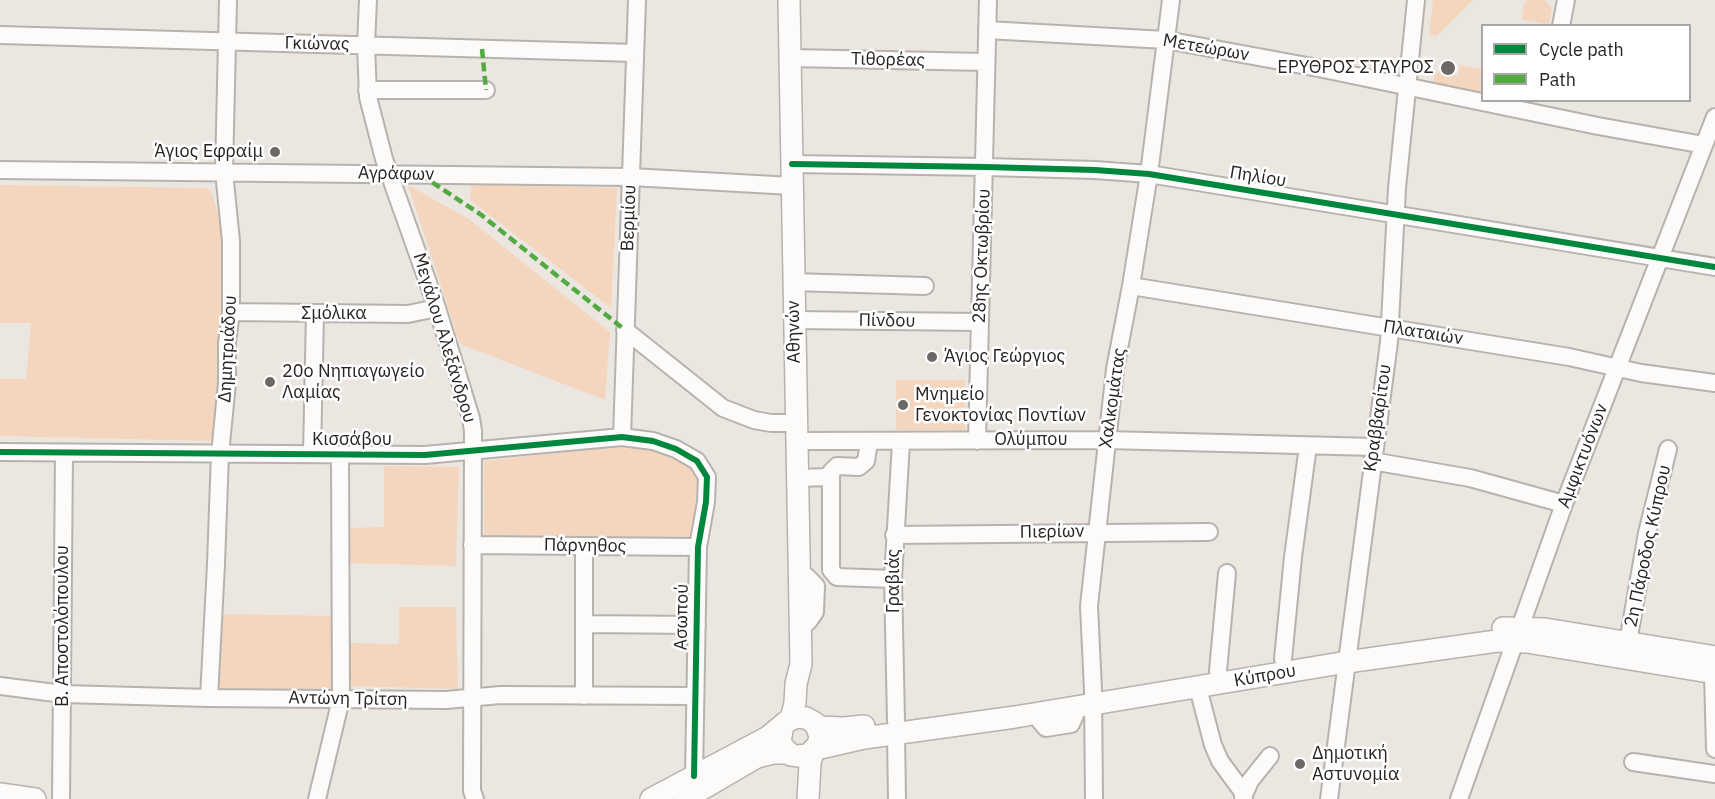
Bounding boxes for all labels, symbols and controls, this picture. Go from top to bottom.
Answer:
legend [1481,24,1691,102]
street label: Μετεώρων [1161,30,1251,66]
street label: Γκιώνας [284,33,350,55]
text: Cycle path [1539,38,1624,61]
street label: Τιθορέας [851,49,925,71]
place label: ΕΡΥΘΡΟΣ ΣΤΑΥΡΟΣ [1277,57,1434,79]
marker: ΕΡΥΘΡΟΣ ΣΤΑΥΡΟΣ [1439,59,1457,77]
text: Path [1539,68,1576,91]
place label: Άγιος Εφραίμ [154,141,263,163]
marker: Άγιος Εφραίμ [268,145,282,159]
street label: Πηλίου [1228,162,1288,192]
street label: Αγράφων [358,163,434,185]
street label: Βερμίου [617,184,641,252]
street label: 28ης Οκτωβρίου [969,188,995,324]
street label: Μεγάλου Αλεξάνδρου [408,250,480,426]
street label: Δημητριάδου [214,295,242,403]
street label: Αθηνών [783,300,805,364]
street label: Σμόλικα [301,303,367,325]
street label: Πίνδου [858,310,916,332]
street label: Πλαταιών [1382,316,1464,350]
place label: Άγιος Γεώργιος [944,346,1065,368]
street label: Χαλκομάτας [1095,346,1131,450]
marker: Άγιος Γεώργιος [925,350,939,364]
place label: 20ο Νηπιαγωγείο Λαμίας [282,361,425,404]
street label: Κραββαρίτου [1360,363,1396,473]
marker: 20ο Νηπιαγωγείο Λαμίας [263,375,277,389]
place label: Μνημείο Γενοκτονίας Ποντίων [915,384,1086,426]
marker: Μνημείο Γενοκτονίας Ποντίων [896,398,910,412]
street label: Αμφικτυόνων [1553,401,1613,511]
street label: Κισσάβου [312,429,392,451]
street label: Ολύμπου [994,429,1068,451]
street label: 2η Πάροδος Κύπρου [1620,463,1676,629]
street label: Πιερίων [1019,521,1085,543]
street label: Πάρνηθος [544,534,626,558]
street label: Β. Αποστολόπουλου [52,545,74,707]
street label: Γραβιάς [883,549,905,613]
street label: Ασωπού [671,583,693,651]
street label: Κύπρου [1232,660,1298,692]
street label: Αντώνη Τρίτση [288,687,408,711]
place label: Δημοτική Αστυνομία [1312,743,1399,786]
marker: Δημοτική Αστυνομία [1293,757,1307,771]

